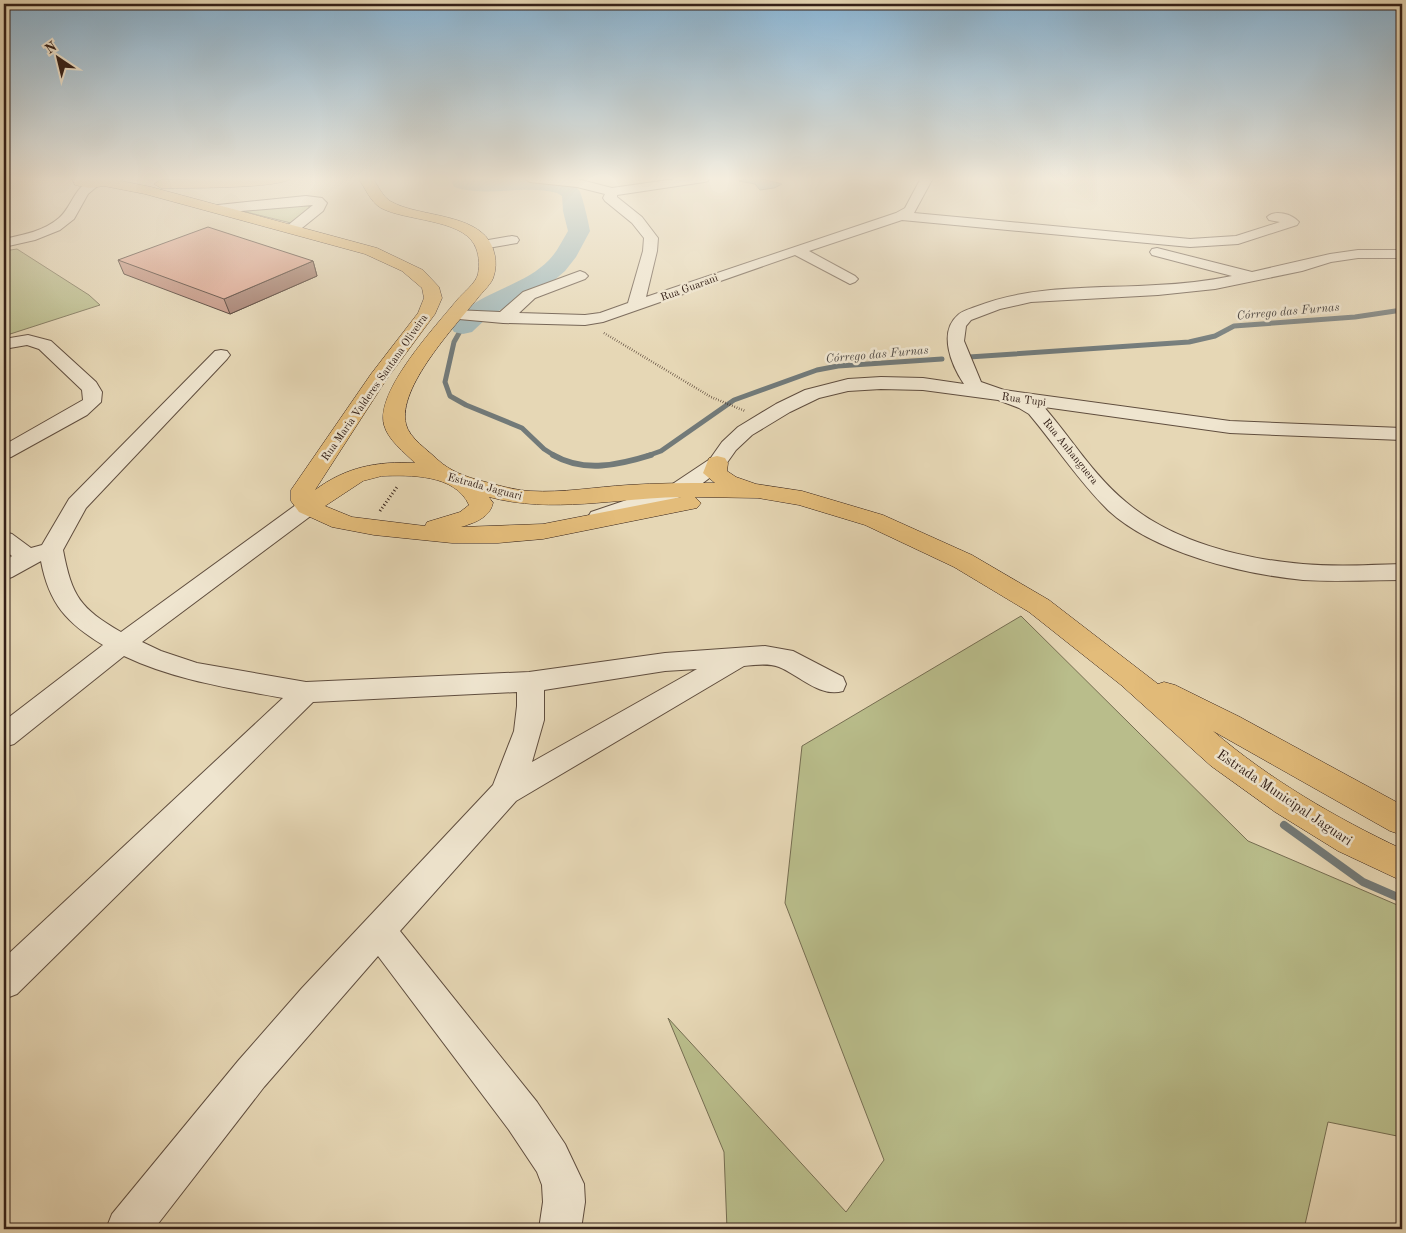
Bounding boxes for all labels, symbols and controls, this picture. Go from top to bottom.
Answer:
north arrow [32,32,82,82]
text: N [43,39,60,57]
street label: Rua Guarani [659,273,720,304]
water label: Córrego das Furnas [1236,302,1340,322]
street label: Rua Maria Valderes Santana Oliveira [320,312,431,463]
water label: Córrego das Furnas [825,345,929,365]
street label: Rua Tupi [1001,392,1047,409]
street label: Rua Anhanguera [1040,417,1100,487]
street label: Estrada Jaguari [446,472,523,503]
street label: Estrada Municipal Jaguari [1214,747,1355,848]

